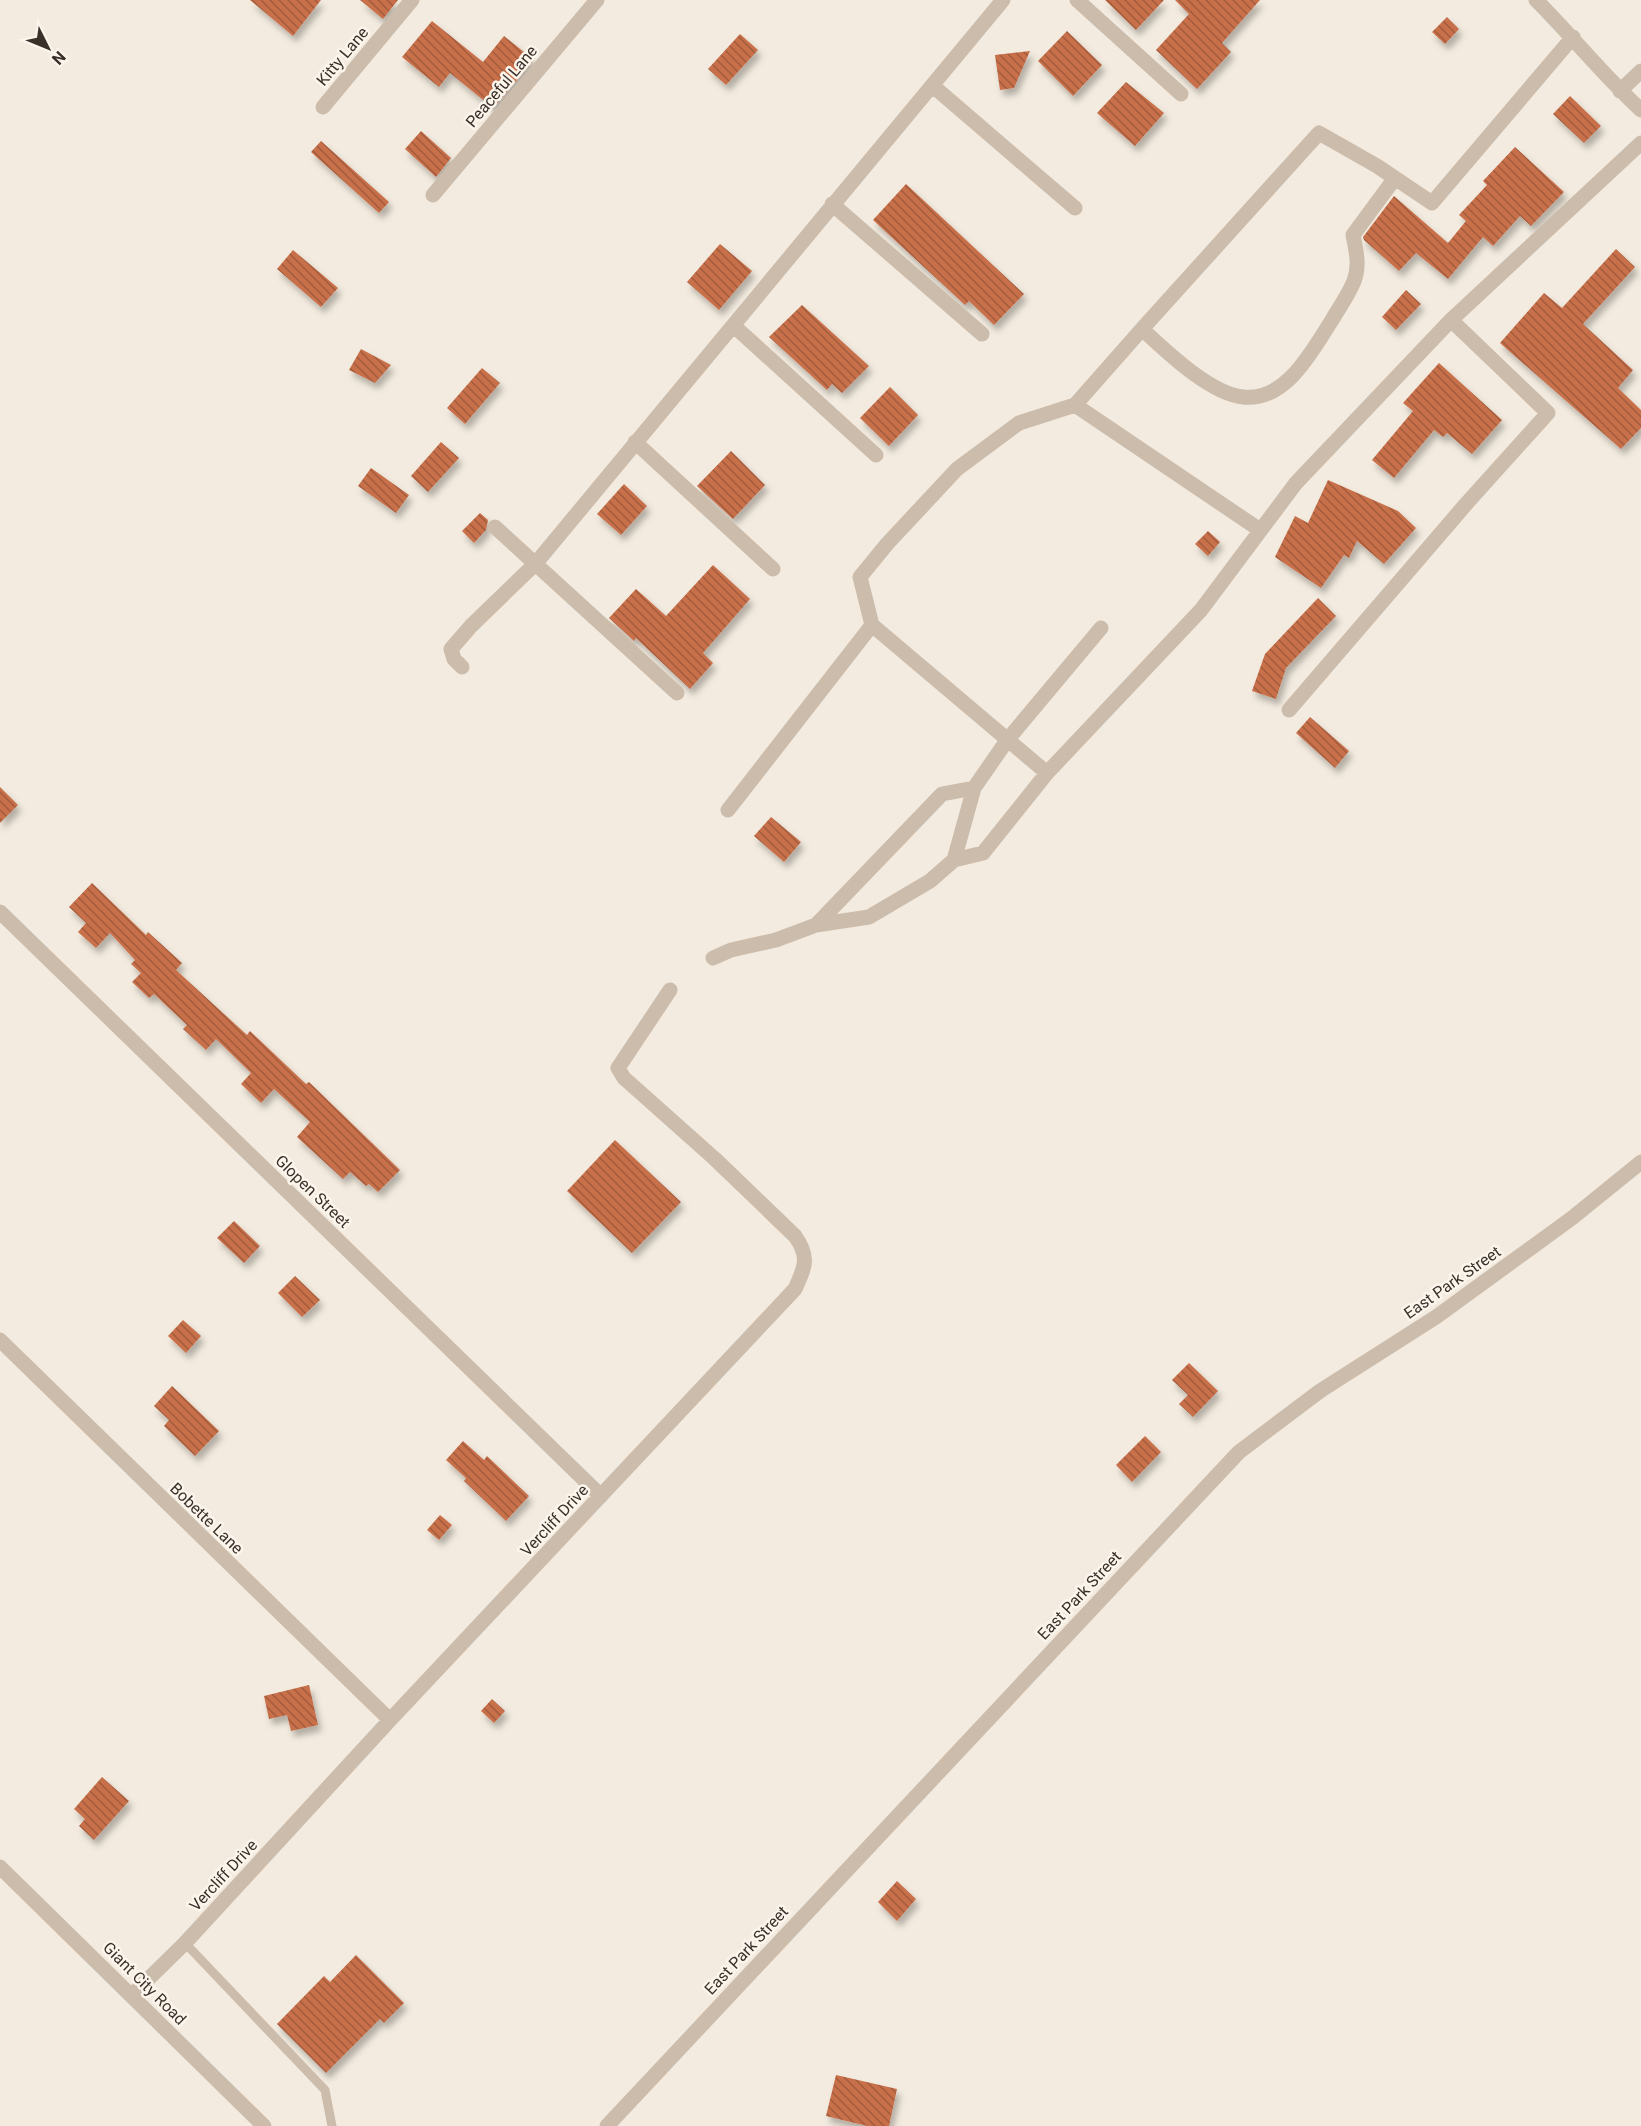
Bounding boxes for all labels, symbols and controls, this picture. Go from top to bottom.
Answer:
north arrow [18,18,78,78]
street label: Kitty Lane [312,23,372,89]
street label: Peaceful Lane [462,42,541,131]
text: N [48,47,69,68]
street label: Glopen Street [271,1151,354,1232]
street label: East Park Street [1400,1242,1504,1323]
street label: Bobette Lane [166,1479,247,1558]
street label: Vercliff Drive [516,1481,592,1560]
street label: East Park Street [1034,1547,1125,1643]
street label: Vercliff Drive [185,1836,261,1915]
street label: East Park Street [701,1902,792,1998]
street label: Giant City Road [99,1938,190,2029]

